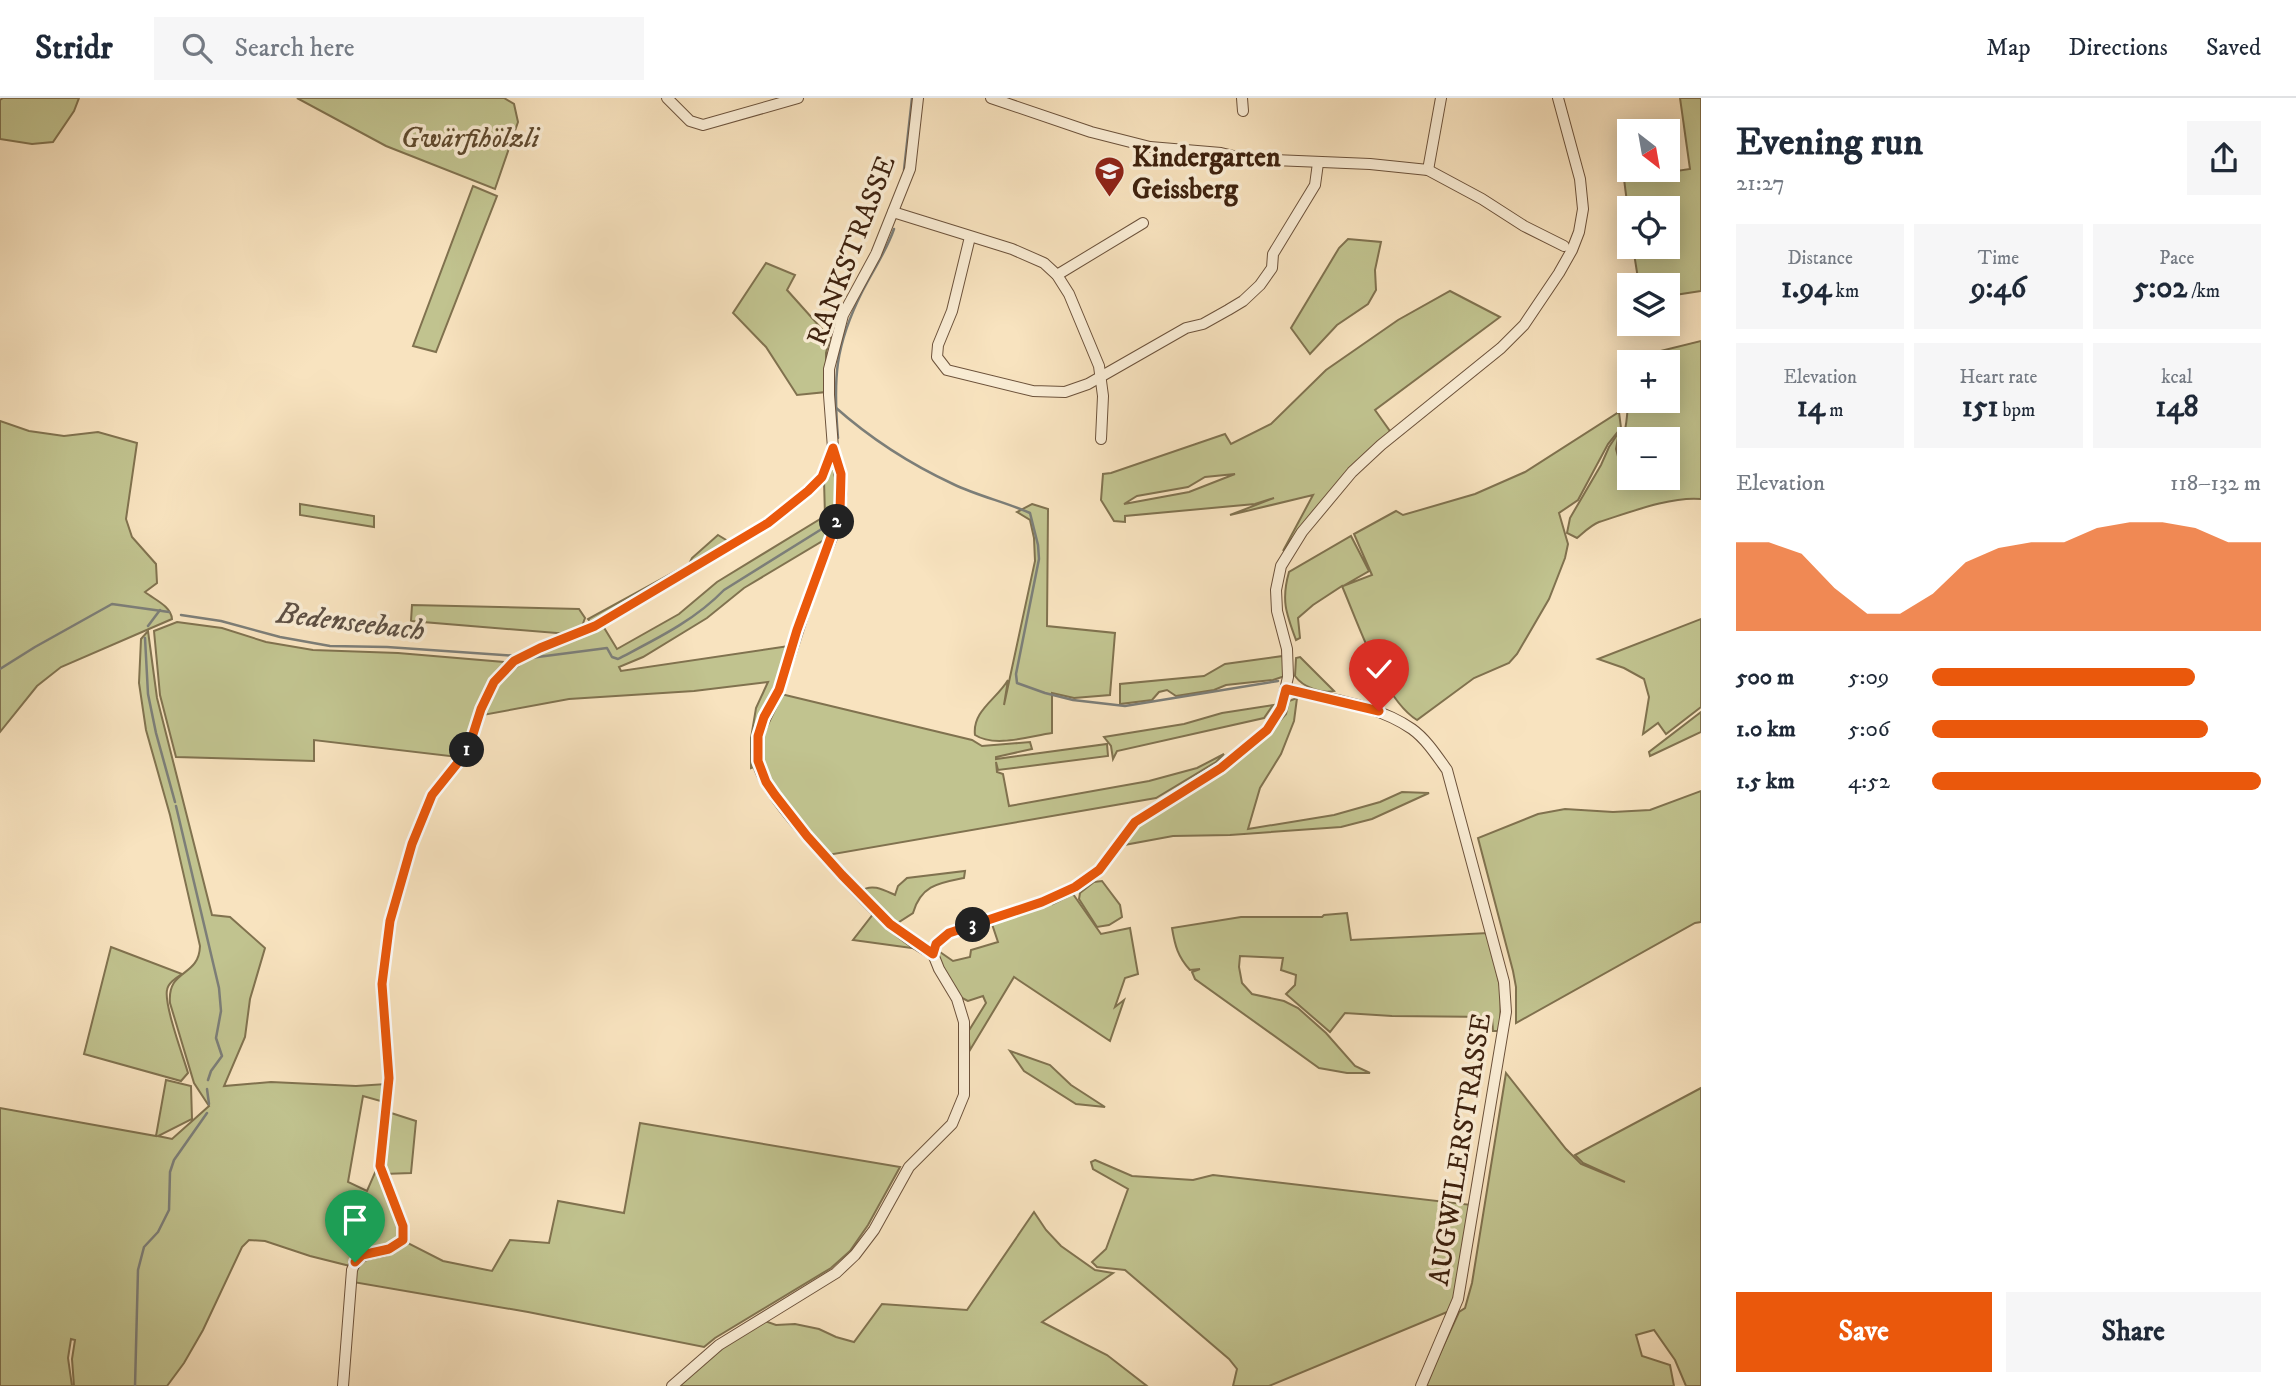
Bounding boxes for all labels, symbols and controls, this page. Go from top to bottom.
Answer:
search box [154,17,644,80]
text: Stridr [35,28,112,69]
icon: search [178,29,216,67]
text: Search here [234,32,355,65]
text: Map [1986,33,2031,63]
text: Directions [2069,33,2168,63]
text: Saved [2206,33,2261,63]
north arrow [1617,119,1680,182]
map controls [1617,119,1680,490]
text: Evening run [1736,119,1923,167]
park label: Gwärfihölzli [401,121,541,156]
button: share [2187,121,2261,195]
place label: Kindergarten Geissberg [1132,140,1281,207]
street label: RANKSTRASSE [799,151,904,350]
school or university icon: Kindergarten Geissberg [1092,155,1126,199]
text: 21:27 [1736,169,1785,198]
button: locate [1617,196,1680,259]
text: Distance [1787,247,1853,270]
text: Time [1978,247,2019,270]
text: Pace [2159,247,2194,270]
text: 1.94 [1781,270,1831,307]
text: 9:46 [1971,270,2026,307]
text: 5:02 [2134,270,2187,307]
button: layers [1617,273,1680,336]
text: km [1831,280,1859,303]
text: /km [2187,280,2220,303]
button: + [1617,350,1680,413]
text: Elevation [1783,366,1857,389]
text: Heart rate [1960,366,2037,389]
text: kcal [2161,366,2192,389]
text: 14 [1797,389,1825,426]
text: 151 [1962,389,1998,426]
text: 148 [2155,389,2198,426]
text: m [1825,399,1843,422]
text: bpm [1998,399,2035,422]
button: − [1617,427,1680,490]
text: Elevation [1736,469,1825,498]
text: 118–132 m [2170,469,2261,498]
pin: 2 [820,504,854,540]
text: 2 [832,510,841,533]
water label: Bedenseebach [274,595,427,650]
pin [1349,639,1409,711]
icon: check [1360,650,1398,688]
text: 500 m [1736,663,1794,692]
text: 5:09 [1848,663,1889,692]
text: 1.0 km [1736,715,1796,744]
text: 5:06 [1848,715,1890,744]
pin: 1 [449,732,484,768]
text: 1 [463,738,470,761]
text: 1.5 km [1736,767,1795,796]
text: 4:52 [1848,767,1890,796]
pin: 3 [956,908,990,942]
text: 3 [969,913,976,936]
street label: AUGWILERSTRASSE [1422,1010,1499,1288]
pin [325,1190,385,1262]
icon: arrive [336,1201,374,1239]
button: Save [1736,1292,1992,1372]
button: Share [2006,1292,2261,1372]

